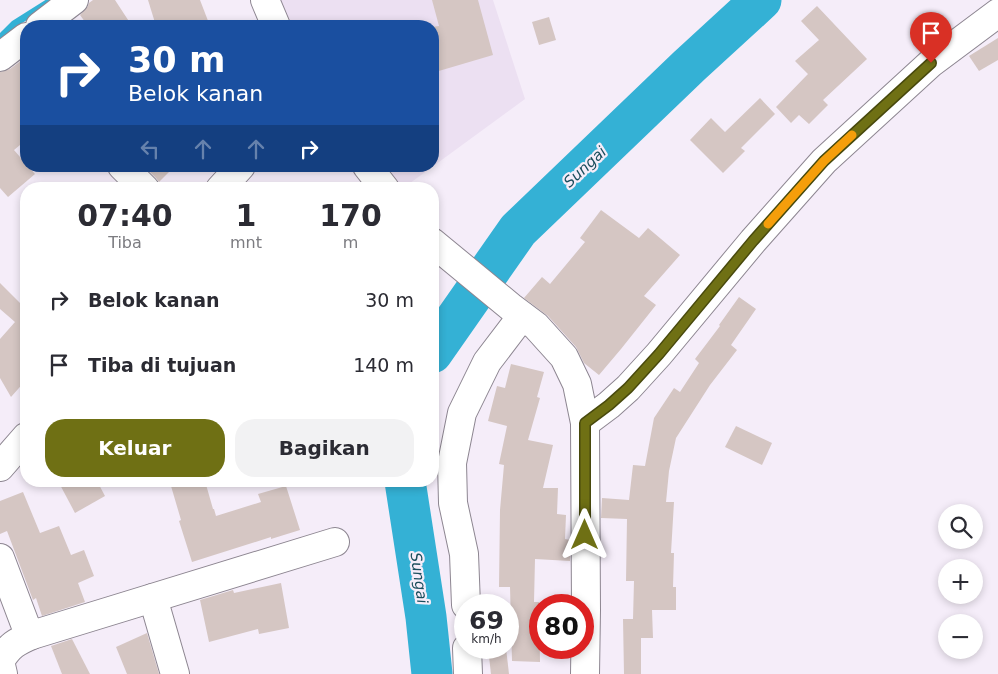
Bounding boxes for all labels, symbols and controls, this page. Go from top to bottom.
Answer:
pin [910,12,952,63]
icon: arrive [917,19,945,47]
icon: right [45,40,110,105]
text: 30 m [128,40,225,80]
text: Belok kanan [128,81,263,106]
icon: left [136,135,164,163]
icon: ahead [189,135,217,163]
icon: ahead [242,135,270,163]
icon: right [295,135,323,163]
water label: Sungai [560,142,611,191]
text: 07:40 [77,198,173,233]
text: 1 [236,198,256,233]
text: 170 [319,198,382,233]
text: Tiba [108,233,142,252]
text: mnt [230,233,262,252]
text: m [343,233,358,252]
icon: right [45,286,73,314]
text: Belok kanan [88,289,220,311]
text: 30 m [365,289,414,311]
icon: arrive [45,351,73,379]
text: Tiba di tujuan [88,354,236,376]
text: 140 m [353,354,414,376]
button: Keluar [45,419,225,477]
button: Bagikan [235,419,414,477]
map controls [938,504,983,659]
button: search [938,504,983,549]
position arrow [558,508,610,560]
water label: Sungai [407,551,432,606]
button: + [938,559,983,604]
speed limit sign: 80 [529,594,594,659]
text: 69 [469,606,504,635]
button: − [938,614,983,659]
text: km/h [471,632,502,646]

